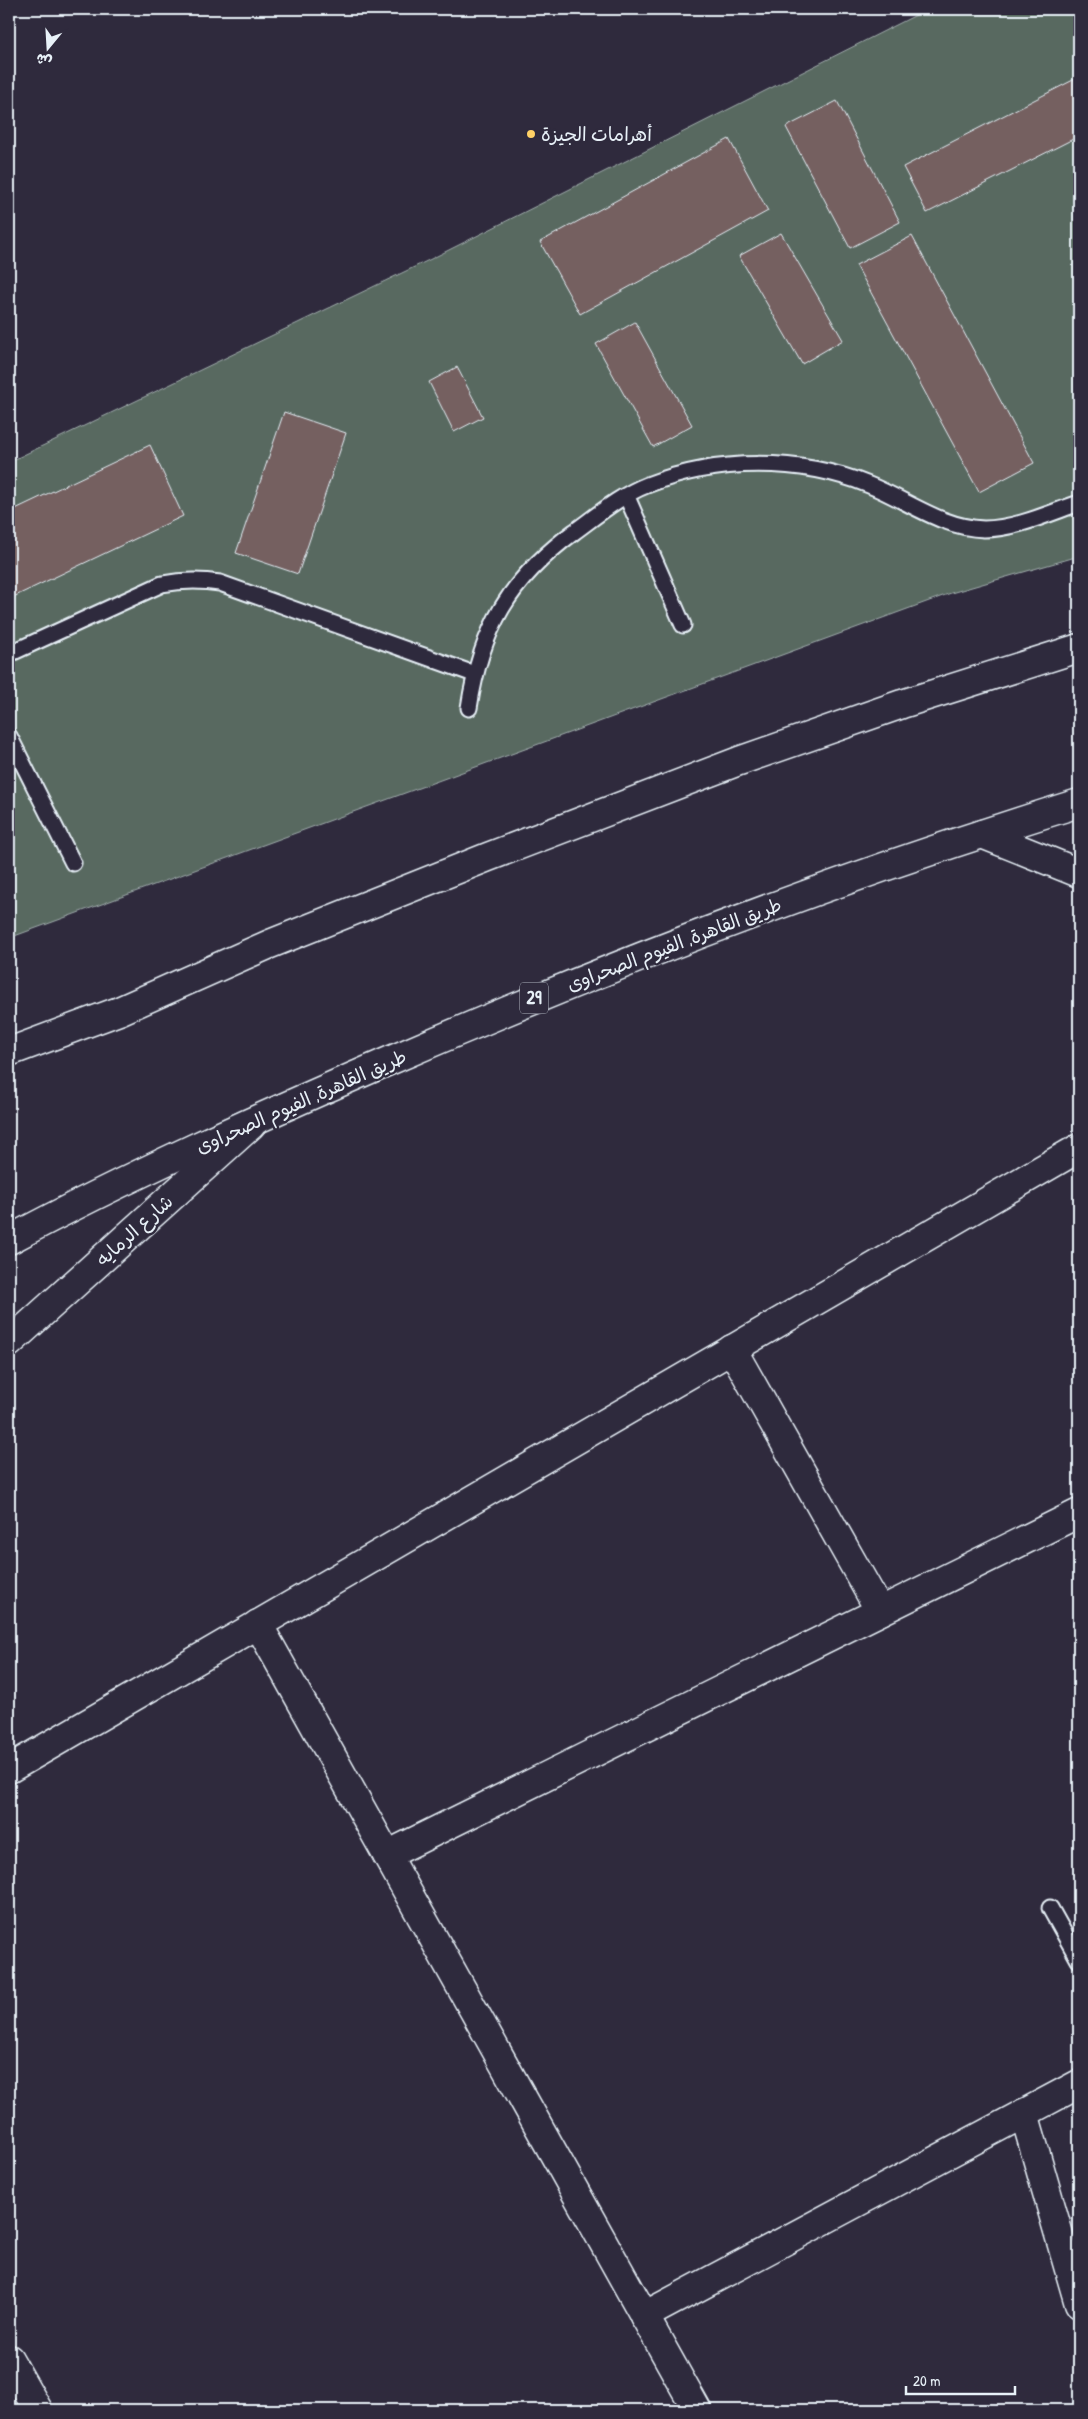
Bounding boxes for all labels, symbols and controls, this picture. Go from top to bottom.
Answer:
north arrow [22,22,72,72]
text: ش [34,49,54,72]
place label: أهرامات الجيزة [541,121,652,147]
marker: أهرامات الجيزة [525,128,537,140]
street label: طريق القاهرة, الفيوم الصحراوى [563,891,786,999]
road number: 29 [520,982,548,1014]
street label: طريق القاهرة, الفيوم الصحراوى [191,1043,411,1161]
street label: شارع الرمايه [90,1188,179,1272]
scale bar [906,2364,1014,2396]
text: 20 m [913,2370,940,2391]

